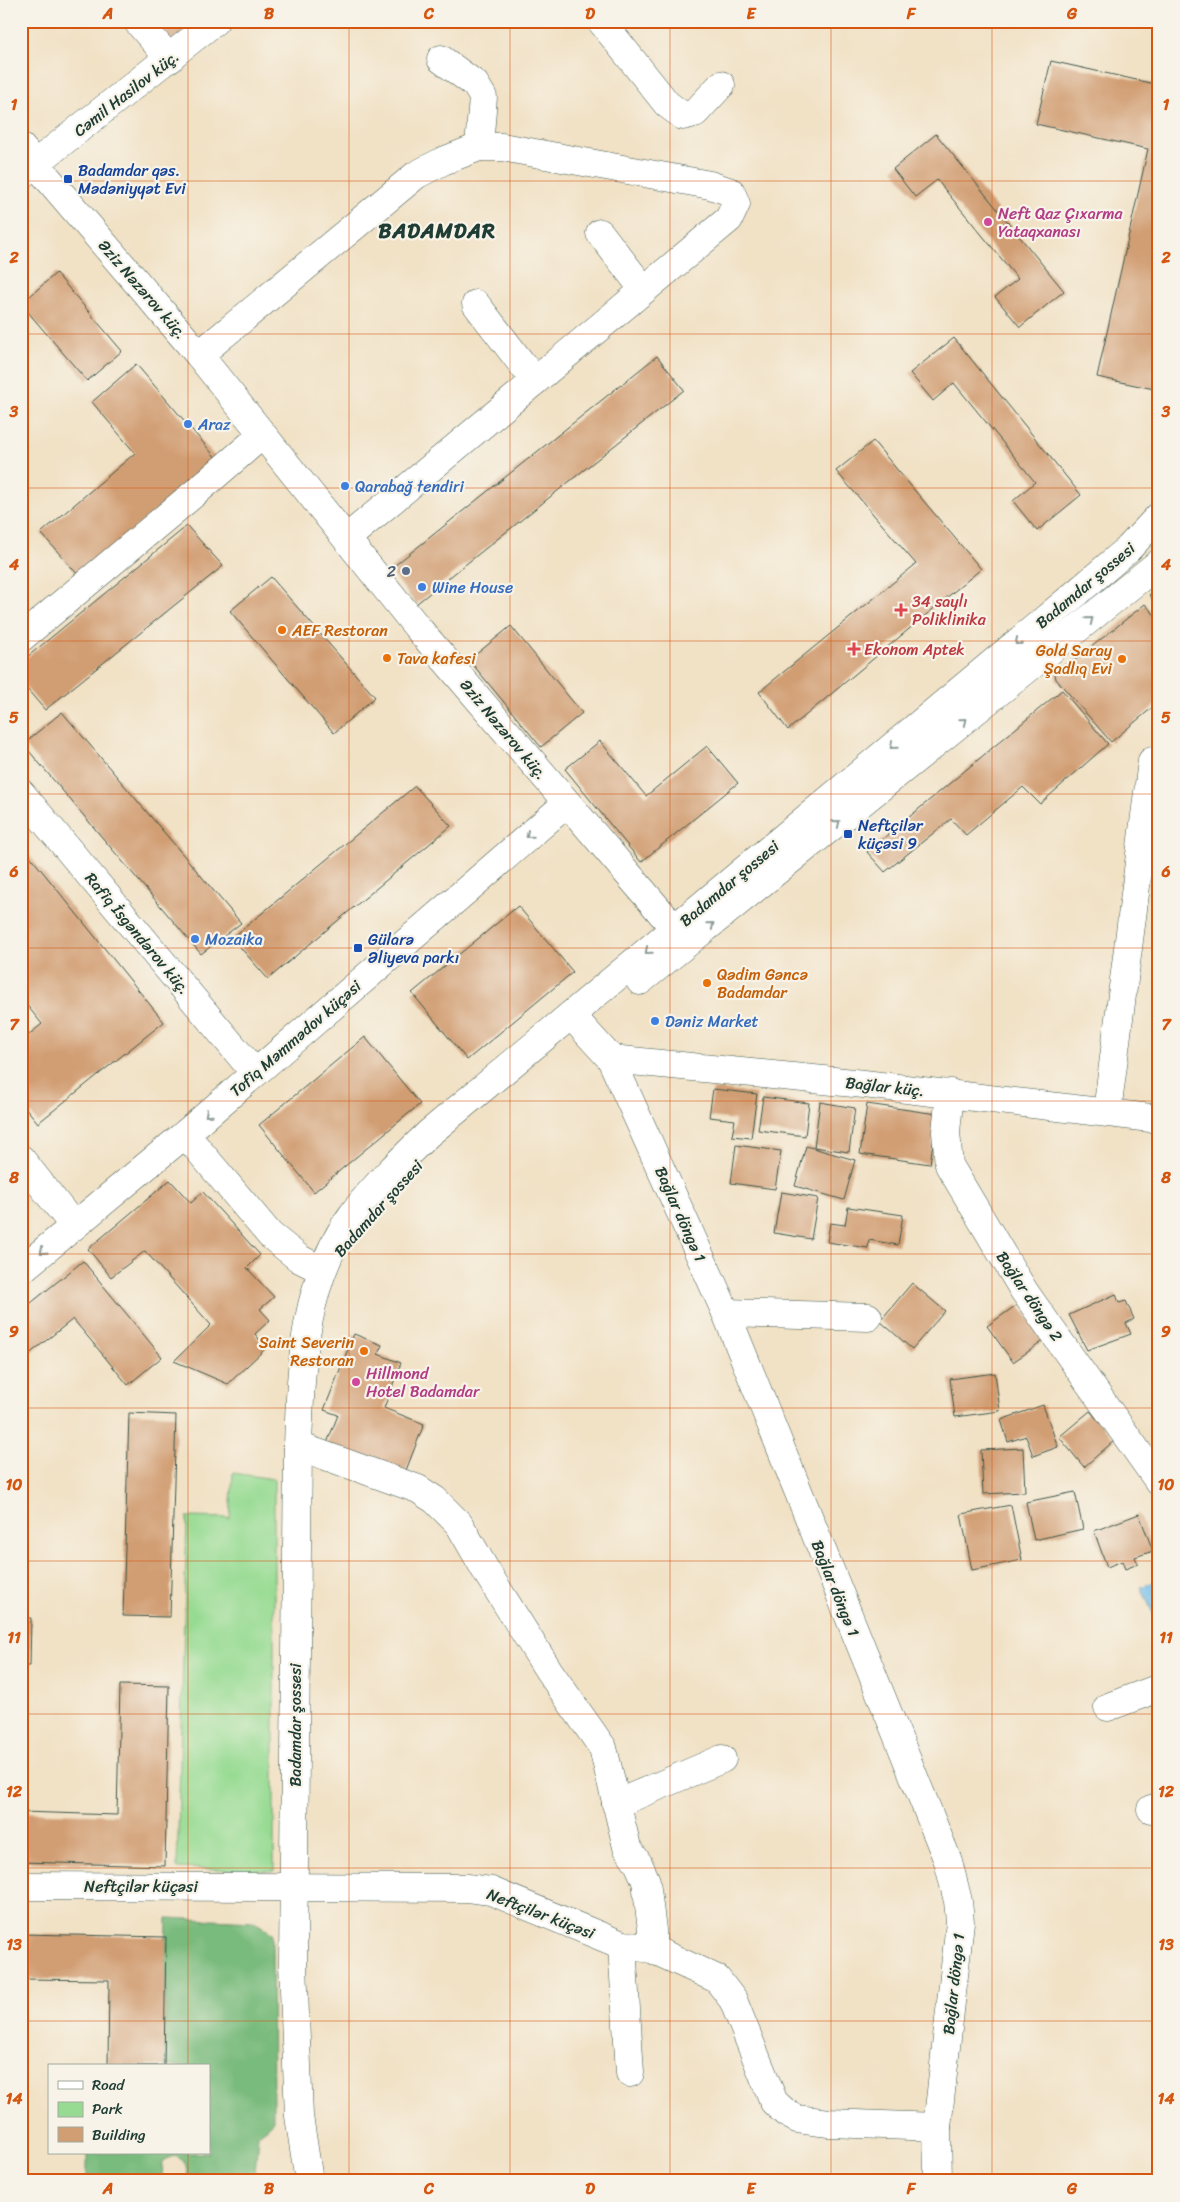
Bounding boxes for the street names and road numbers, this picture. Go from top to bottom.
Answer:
street label: Cəmil Hasilov küç. [67,43,186,144]
street label: Əziz Nəzərov küç. [91,233,195,346]
street label: Badamdar şossesi [1029,534,1142,636]
street label: Əziz Nəzərov küç. [452,672,555,787]
street label: Badamdar şossesi [673,832,786,934]
street label: Rafiq İsgəndərov küç. [77,865,198,1001]
street label: Tofiq Məmmədov küçəsi [223,972,368,1104]
street label: Bağlar küç. [844,1068,926,1105]
street label: Badamdar şossesi [326,1152,431,1264]
street label: Bağlar döngə 1 [647,1162,715,1267]
street label: Bağlar döngə 2 [988,1245,1071,1348]
street label: Bağlar döngə 1 [803,1535,868,1641]
street label: Badamdar şossesi [281,1663,310,1787]
street label: Neftçilər küçəsi [84,1872,198,1901]
street label: Neftçilər küçəsi [483,1880,600,1948]
street label: Bağlar döngə 1 [934,1932,973,2036]

